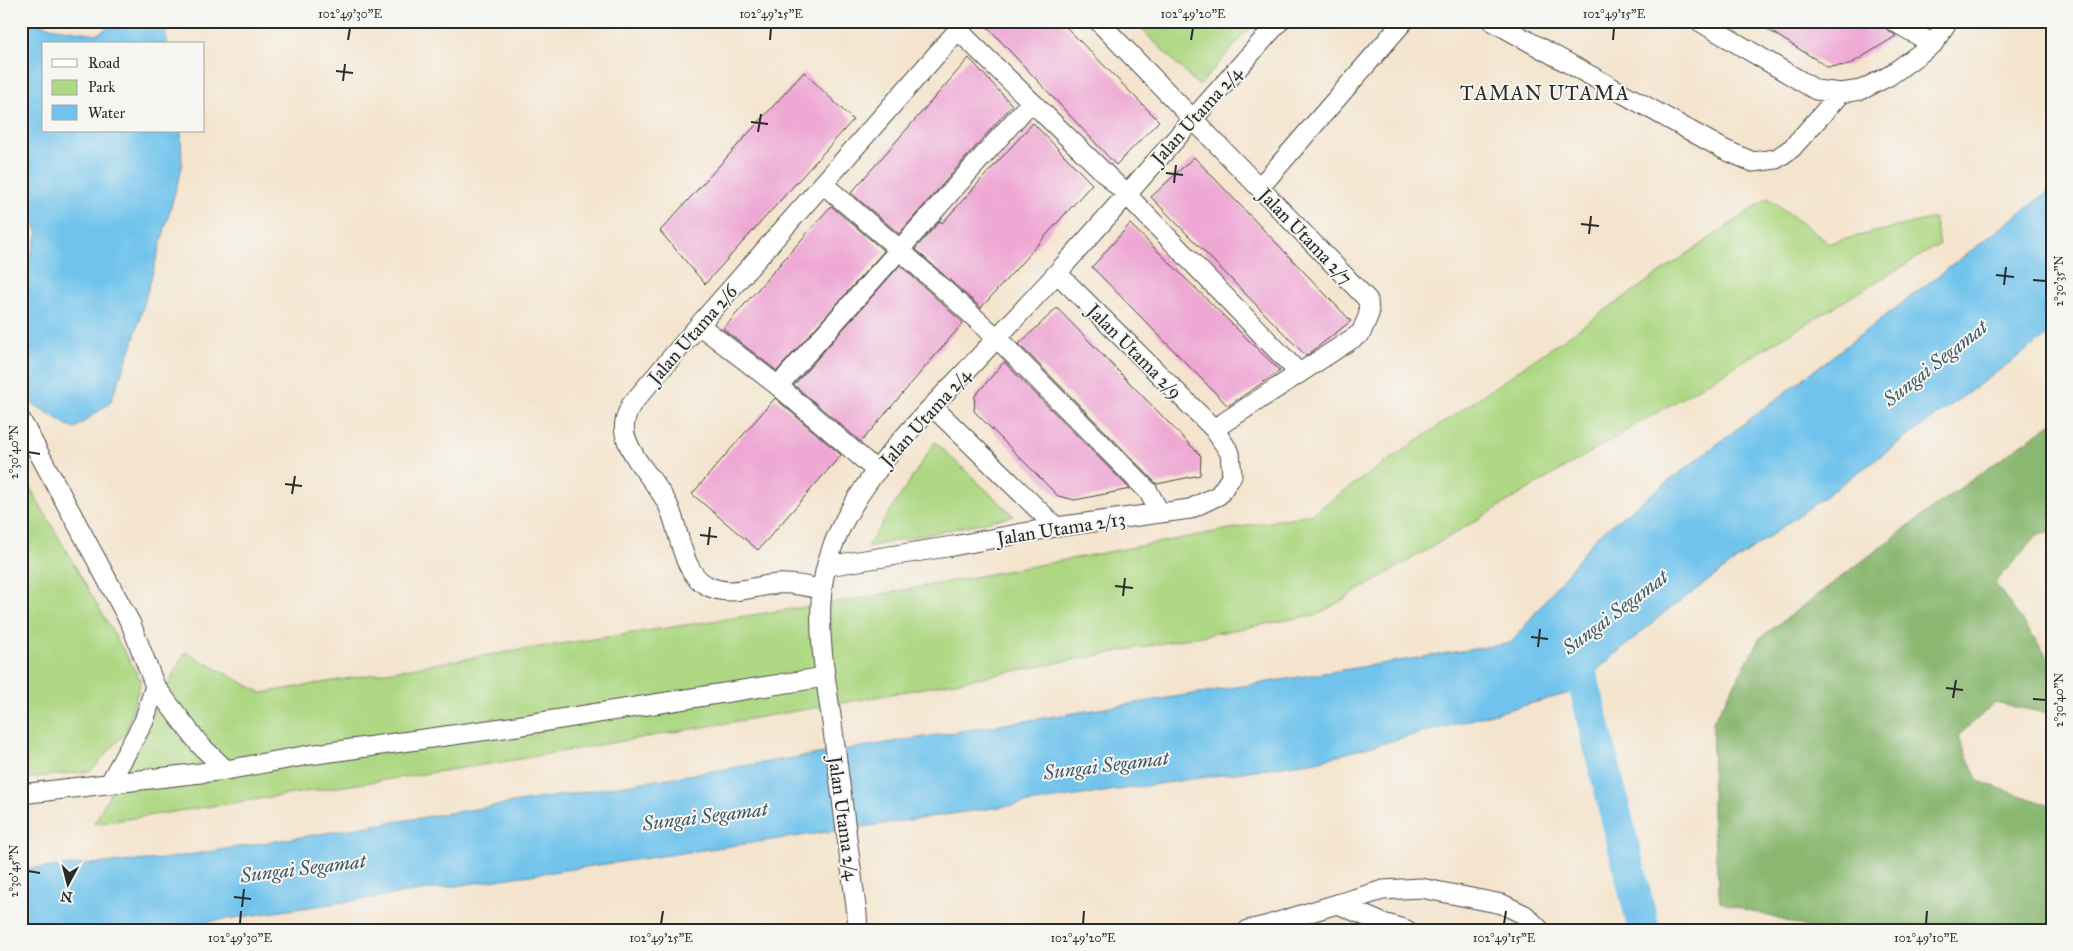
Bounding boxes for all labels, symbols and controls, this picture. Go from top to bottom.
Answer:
text: 102°49'30"E [318,7,382,21]
text: 102°49'25"E [739,7,803,21]
text: 102°49'20"E [1160,7,1226,21]
text: 102°49'15"E [1583,7,1646,21]
legend [42,42,205,132]
text: Road [88,54,120,72]
street label: Jalan Utama 2/4 [1145,61,1248,172]
text: Park [88,78,115,96]
district label: TAMAN UTAMA [1460,81,1630,105]
text: Water [88,104,125,122]
street label: Jalan Utama 2/7 [1252,182,1357,290]
text: 2°30'35"N [2052,255,2066,307]
street label: Jalan Utama 2/6 [642,279,743,391]
street label: Jalan Utama 2/9 [1080,298,1187,404]
water label: Sungai Segamat [1877,314,1993,412]
street label: Jalan Utama 2/4 [874,363,977,474]
text: 2°30'40"N [7,425,21,479]
street label: Jalan Utama 2/13 [993,507,1127,551]
water label: Sungai Segamat [1557,563,1674,660]
text: 2°30'40"N [2052,673,2066,727]
water label: Sungai Segamat [1041,745,1172,785]
street label: Jalan Utama 2/4 [822,753,864,882]
water label: Sungai Segamat [640,796,771,836]
text: 2°30'45"N [7,844,21,898]
water label: Sungai Segamat [238,848,369,888]
north arrow [42,858,92,908]
text: N [59,887,73,906]
text: 102°49'30"E [208,931,272,945]
text: 102°49'25"E [629,931,693,945]
text: 102°49'20"E [1050,931,1116,945]
text: 102°49'15"E [1473,931,1536,945]
text: 102°49'10"E [1894,931,1958,945]

